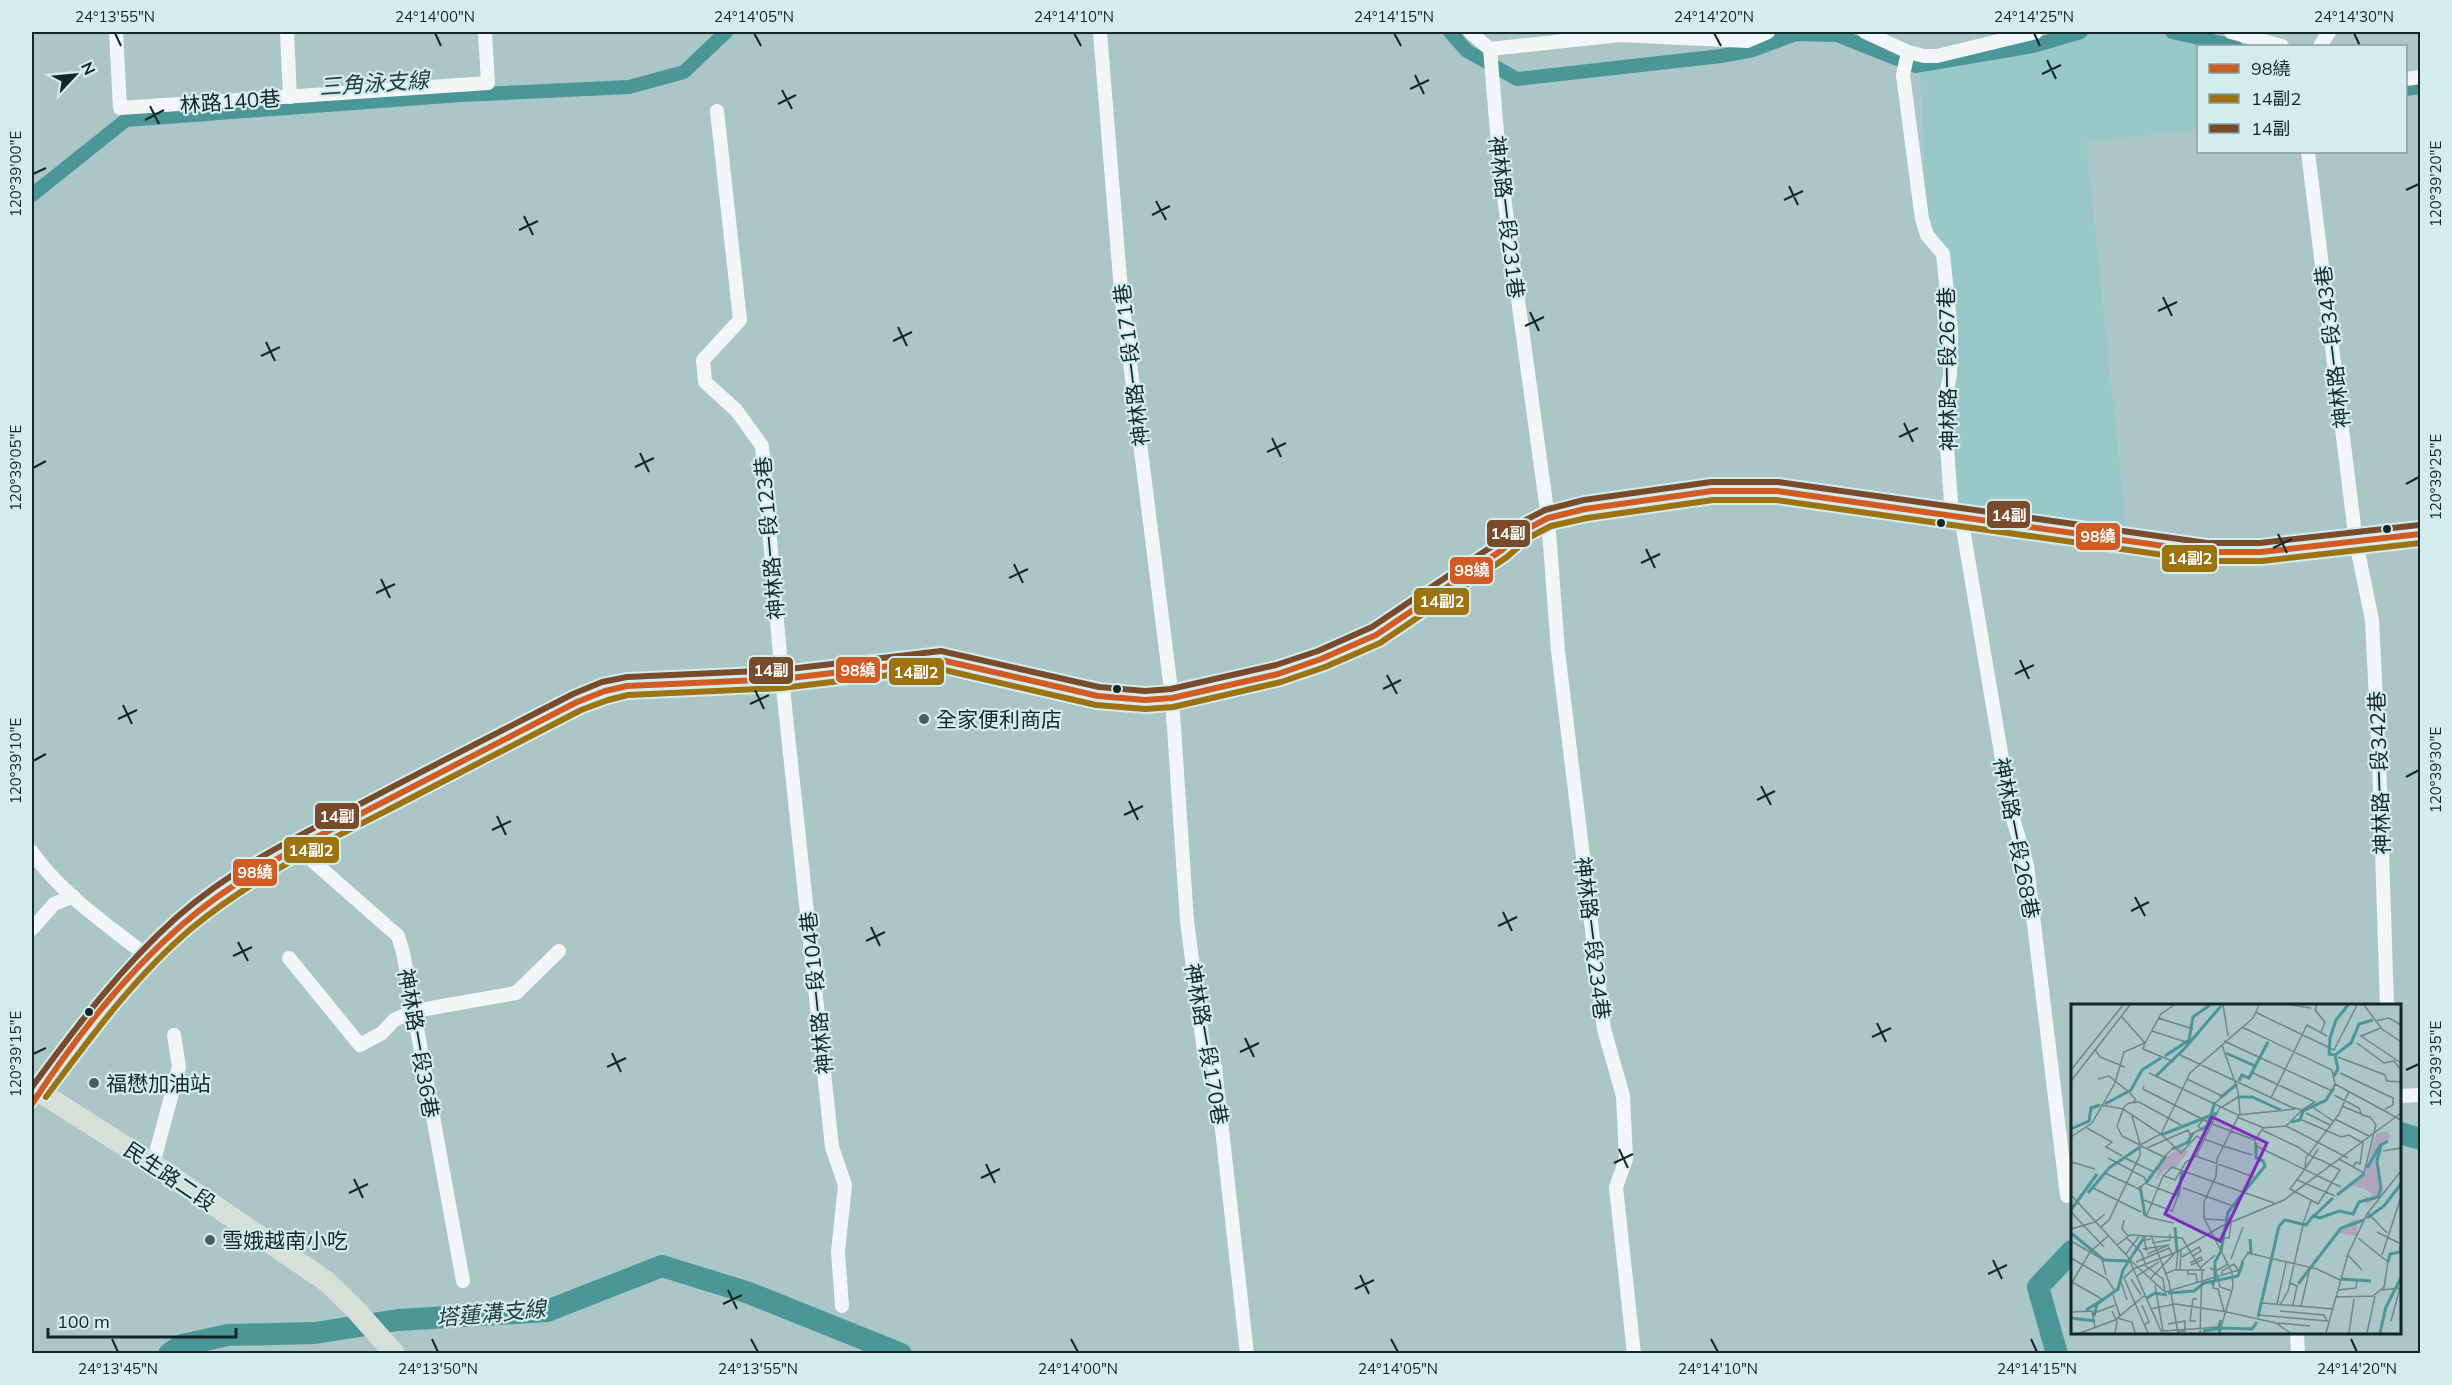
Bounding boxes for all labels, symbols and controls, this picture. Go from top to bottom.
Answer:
text: 24°13'55"N [75,7,155,26]
text: 24°14'00"N [395,7,475,26]
text: 24°14'05"N [714,7,794,26]
text: 24°14'10"N [1034,7,1114,26]
text: 24°14'15"N [1354,7,1434,26]
text: 24°14'20"N [1674,7,1754,26]
text: 24°14'25"N [1994,7,2074,26]
text: 24°14'30"N [2314,7,2394,26]
north arrow [45,45,105,105]
legend [2197,45,2407,153]
text: 98繞 [2251,57,2291,80]
text: N [77,59,100,78]
water label: 三角泳支線 [318,65,433,101]
street label: 林路140巷 [179,85,281,117]
text: 14副2 [2251,87,2301,110]
text: 14副 [2251,117,2291,140]
text: 120°39'00"E [6,131,25,217]
street label: 神林路一段231巷 [1484,134,1530,300]
text: 120°39'20"E [2426,141,2445,227]
street label: 神林路一段343巷 [2309,264,2355,430]
street label: 神林路一段171巷 [1108,282,1154,448]
street label: 神林路一段267巷 [1933,287,1961,451]
text: 120°39'05"E [6,425,25,511]
text: 120°39'25"E [2426,434,2445,520]
street label: 神林路一段123巷 [749,455,789,621]
line badge: 14副 [1986,500,2031,529]
text: 14副 [1991,505,2027,525]
unlabelled marker [1935,517,1947,529]
line badge: 14副 [1486,519,1531,548]
line badge: 98繞 [2075,522,2121,551]
text: 14副 [1490,523,1526,543]
unlabelled marker [2381,523,2393,535]
text: 98繞 [2080,526,2116,546]
line badge: 14副2 [2161,544,2218,573]
text: 14副2 [2168,548,2212,568]
line badge: 98繞 [1449,556,1494,585]
text: 98繞 [1454,560,1490,580]
line badge: 14副2 [1413,587,1470,616]
text: 14副2 [1420,591,1464,611]
line badge: 14副 [748,656,794,685]
line badge: 98繞 [835,656,881,684]
line badge: 14副2 [888,657,945,686]
text: 14副 [753,660,789,680]
text: 98繞 [840,660,876,680]
text: 14副2 [894,662,938,682]
unlabelled marker [1111,683,1123,695]
street label: 神林路一段342巷 [2363,691,2395,855]
place label: 全家便利商店 [936,706,1062,732]
marker: 全家便利商店 [917,712,931,726]
text: 120°39'10"E [6,718,25,804]
text: 120°39'30"E [2426,727,2445,813]
street label: 神林路一段268巷 [1989,755,2045,921]
line badge: 14副 [314,802,360,830]
text: 14副 [319,806,355,826]
line badge: 14副2 [283,836,340,864]
text: 14副2 [289,840,333,860]
street label: 神林路一段234巷 [1570,855,1616,1021]
line badge: 98繞 [232,858,278,887]
text: 98繞 [237,862,273,882]
street label: 神林路一段104巷 [795,910,837,1076]
street label: 神林路一段170巷 [1180,961,1234,1127]
street label: 神林路一段36巷 [393,966,445,1120]
inset map [2071,1004,2401,1334]
unlabelled marker [83,1006,95,1018]
text: 120°39'15"E [6,1011,25,1097]
text: 120°39'35"E [2426,1021,2445,1107]
place label: 福懋加油站 [106,1070,211,1096]
marker: 福懋加油站 [87,1076,101,1090]
street label: 民生路二段 [119,1136,221,1216]
place label: 雪娥越南小吃 [222,1227,348,1253]
marker: 雪娥越南小吃 [203,1233,217,1247]
water label: 塔蓮溝支線 [435,1294,550,1332]
scale bar [48,1301,236,1339]
text: 100 m [57,1310,110,1333]
text: 24°13'45"N [78,1359,158,1378]
text: 24°13'50"N [398,1359,478,1378]
text: 24°13'55"N [718,1359,798,1378]
text: 24°14'00"N [1038,1359,1118,1378]
text: 24°14'05"N [1358,1359,1438,1378]
text: 24°14'10"N [1678,1359,1758,1378]
text: 24°14'15"N [1997,1359,2077,1378]
text: 24°14'20"N [2317,1359,2397,1378]

